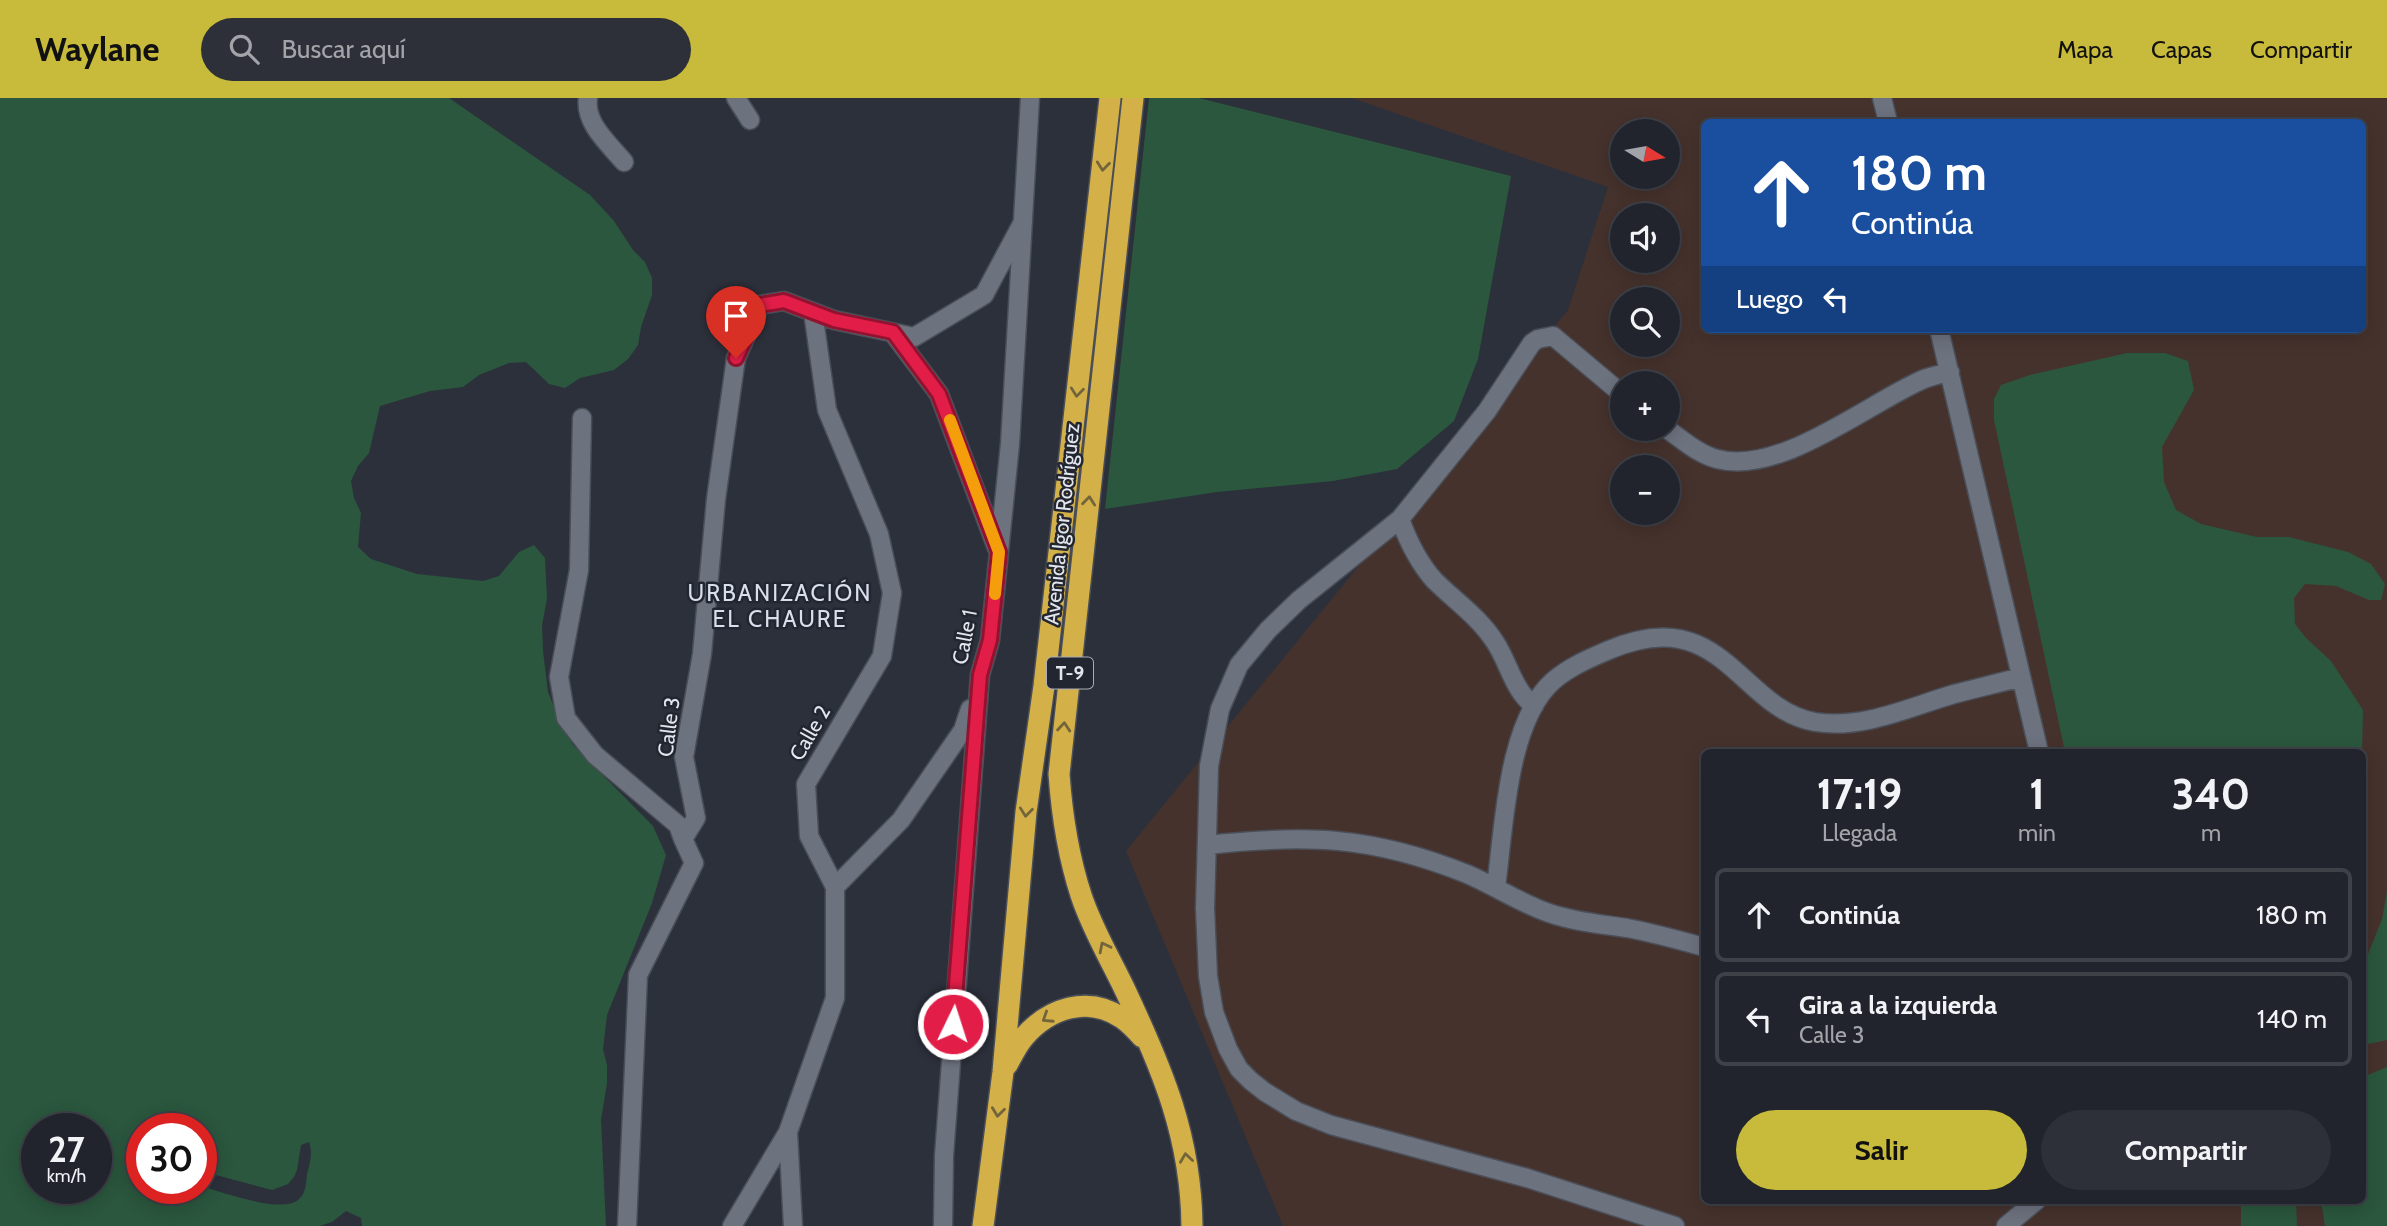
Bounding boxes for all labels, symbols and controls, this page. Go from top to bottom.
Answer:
search box [201,18,691,81]
text: Waylane [35,29,159,69]
icon: search [225,30,263,68]
text: Buscar aquí [281,33,406,65]
text: Mapa [2057,35,2113,64]
text: Capas [2151,35,2212,64]
text: Compartir [2250,35,2352,64]
north arrow [1610,119,1680,189]
map controls [1610,119,1680,525]
text: 180 m [1851,143,1987,202]
icon: ahead [1736,147,1827,238]
one-way arrow [1095,160,1110,172]
button: sound [1610,203,1680,273]
text: Continúa [1851,203,1973,242]
icon: left [1817,280,1855,318]
text: Luego [1736,283,1803,315]
pin [706,286,766,358]
button: search [1610,287,1680,357]
icon: arrive [717,297,755,335]
button: + [1610,371,1680,441]
one-way arrow [1070,386,1085,398]
street label: Avenida Igor Rodríguez [1038,422,1085,626]
button: − [1610,455,1680,525]
one-way arrow [1082,495,1097,507]
district label: URBANIZACIÓN EL CHAURE [688,579,872,633]
street label: Calle 1 [947,607,982,666]
road number: T-9 [1047,658,1093,688]
street label: Calle 3 [652,696,685,758]
street label: Calle 2 [784,701,835,765]
one-way arrow [1056,721,1071,732]
text: 17:19 [1817,768,1902,820]
text: 1 [2029,768,2045,820]
text: 340 [2172,768,2250,820]
one-way arrow [1019,806,1034,818]
text: Llegada [1822,819,1897,847]
text: min [2018,819,2056,847]
text: m [2201,819,2221,847]
icon: ahead [1740,896,1778,934]
text: Continúa [1799,899,1900,931]
text: 180 m [2256,899,2327,931]
one-way arrow [1098,942,1112,954]
position arrow [916,987,990,1061]
text: Gira a la izquierda [1799,989,1997,1021]
icon: left [1740,1000,1778,1038]
text: 140 m [2257,1003,2327,1035]
one-way arrow [1042,1010,1055,1023]
text: Calle 3 [1799,1021,1864,1049]
one-way arrow [990,1106,1005,1118]
button: Salir [1736,1110,2027,1190]
button: Compartir [2041,1110,2331,1190]
speed limit sign: 30 [126,1113,217,1204]
text: 27 [48,1128,85,1171]
one-way arrow [1179,1152,1194,1164]
text: km/h [47,1165,86,1187]

